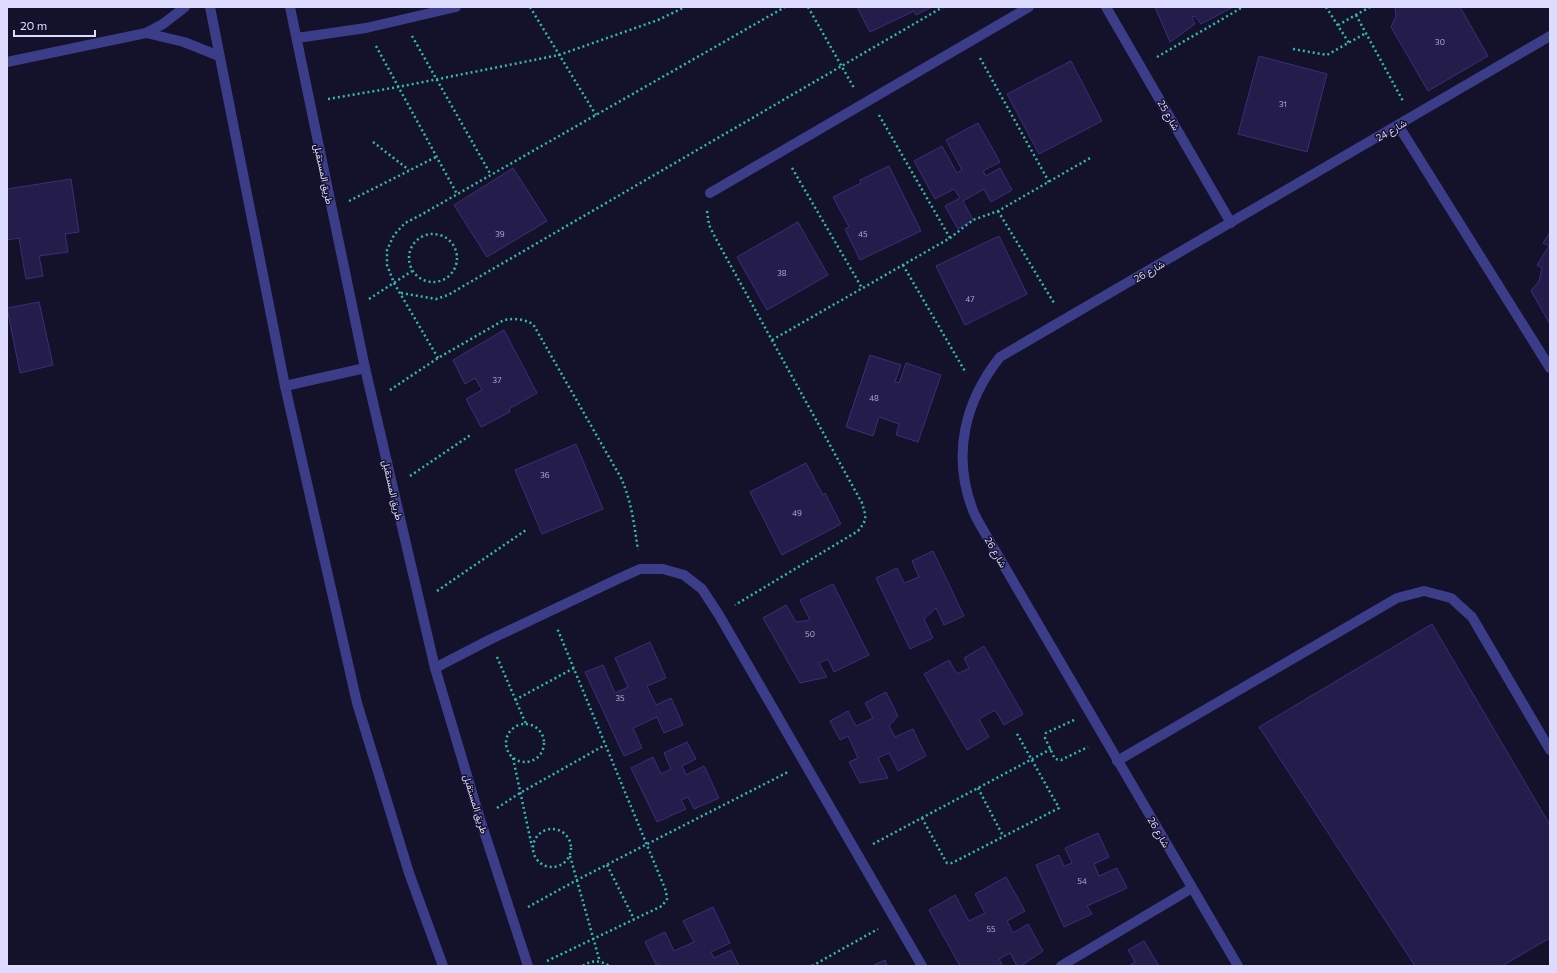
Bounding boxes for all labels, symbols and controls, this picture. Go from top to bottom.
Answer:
scale bar [14,12,95,38]
text: 20 m [20,18,47,32]
house number: 30 [1435,37,1445,47]
street label: شارع 25 [1155,98,1183,133]
house number: 31 [1279,99,1287,109]
street label: شارع 24 [1374,116,1409,144]
street label: طريق المستقبل [311,143,336,206]
house number: 39 [495,229,505,239]
house number: 45 [858,229,868,239]
street label: شارع 26 [1131,257,1167,285]
house number: 38 [777,268,787,278]
house number: 47 [966,294,974,304]
house number: 37 [493,375,501,385]
house number: 48 [869,393,879,403]
street label: طريق المستقبل [379,459,406,522]
house number: 36 [540,470,550,480]
house number: 49 [792,508,802,518]
street label: شارع 26 [982,534,1010,570]
house number: 50 [805,629,815,639]
house number: 35 [615,693,625,703]
street label: طريق المستقبل [460,773,491,836]
street label: شارع 26 [1145,814,1173,850]
house number: 54 [1077,876,1087,886]
house number: 55 [986,924,996,934]

